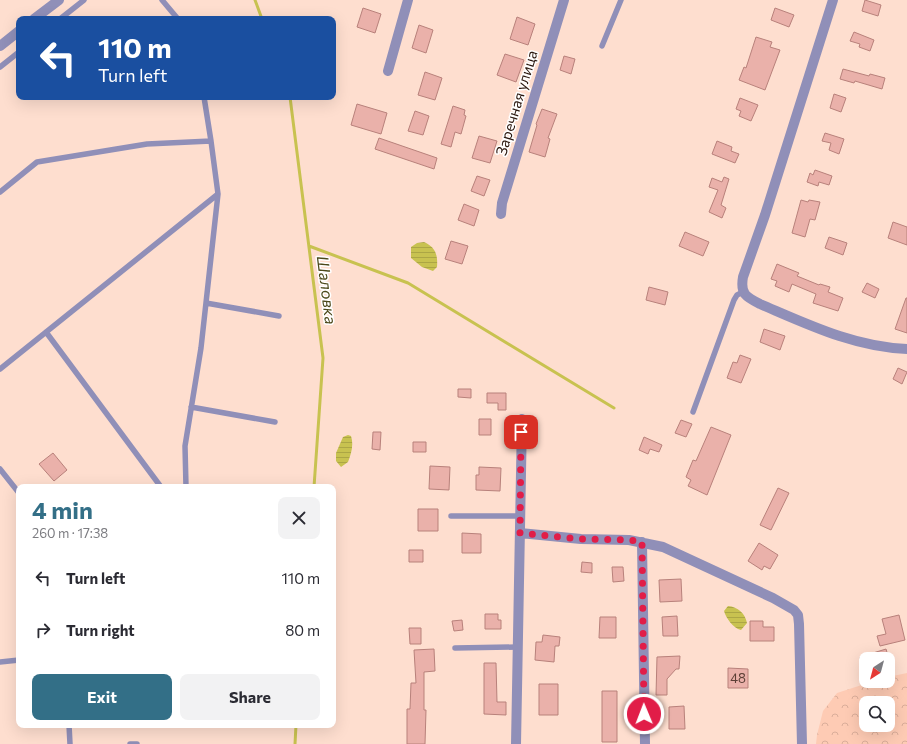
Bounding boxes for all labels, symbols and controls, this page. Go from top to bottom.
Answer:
text: 110 m [98,30,172,64]
icon: left [32,32,84,84]
street label: Заречная улица [491,48,541,158]
text: Turn left [98,64,167,86]
water label: Шаловка [314,254,341,325]
pin [504,415,538,449]
icon: arrive [510,421,532,443]
text: 4 min [32,495,93,524]
button: close [278,497,320,539]
text: 260 m · 17:38 [32,525,108,541]
icon: left [32,567,54,589]
text: Turn left [66,569,125,587]
text: 110 m [281,569,320,587]
icon: right [32,619,54,641]
text: Turn right [66,621,135,639]
text: 80 m [285,621,320,639]
north arrow [859,652,895,688]
map controls [859,652,895,732]
house number: 48 [730,670,746,686]
button: Exit [32,674,172,720]
button: Share [180,674,320,720]
position arrow [623,693,665,735]
button: search [859,696,895,732]

